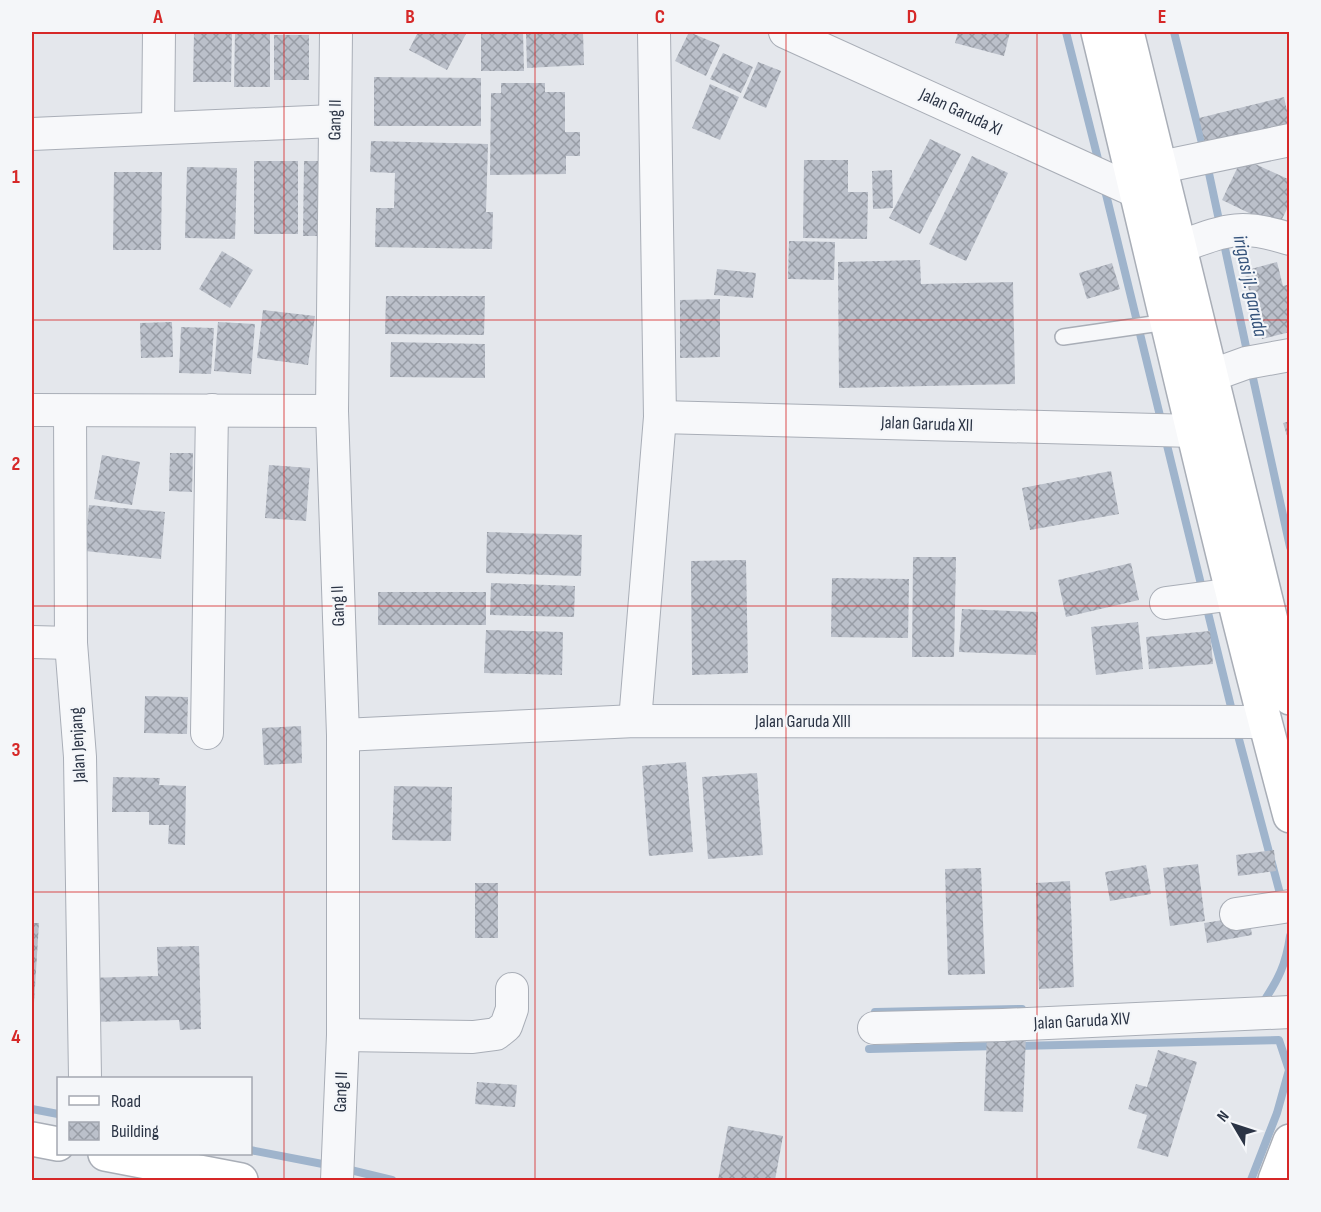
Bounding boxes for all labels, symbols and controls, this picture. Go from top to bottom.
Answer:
text: A [152,5,163,29]
text: B [405,5,415,29]
text: C [655,5,665,29]
text: D [907,5,917,29]
text: E [1158,5,1166,29]
street label: Jalan Garuda XI [916,83,1006,140]
street label: Gang II [324,99,346,141]
text: 1 [12,165,20,189]
water label: irigasi jl. garuda [1228,233,1272,339]
street label: Jalan Garuda XII [880,412,973,436]
text: 2 [12,452,20,476]
street label: Gang II [327,585,349,627]
street label: Jalan Jenjang [66,707,91,784]
street label: Jalan Garuda XIII [754,711,851,732]
text: 3 [12,738,21,762]
street label: Jalan Garuda XIV [1032,1008,1131,1034]
text: 4 [11,1025,21,1049]
street label: Gang II [330,1071,352,1113]
legend [57,1077,252,1155]
text: Road [111,1091,141,1112]
north arrow [1204,1095,1264,1155]
text: N [1213,1107,1234,1126]
text: Building [111,1121,159,1142]

